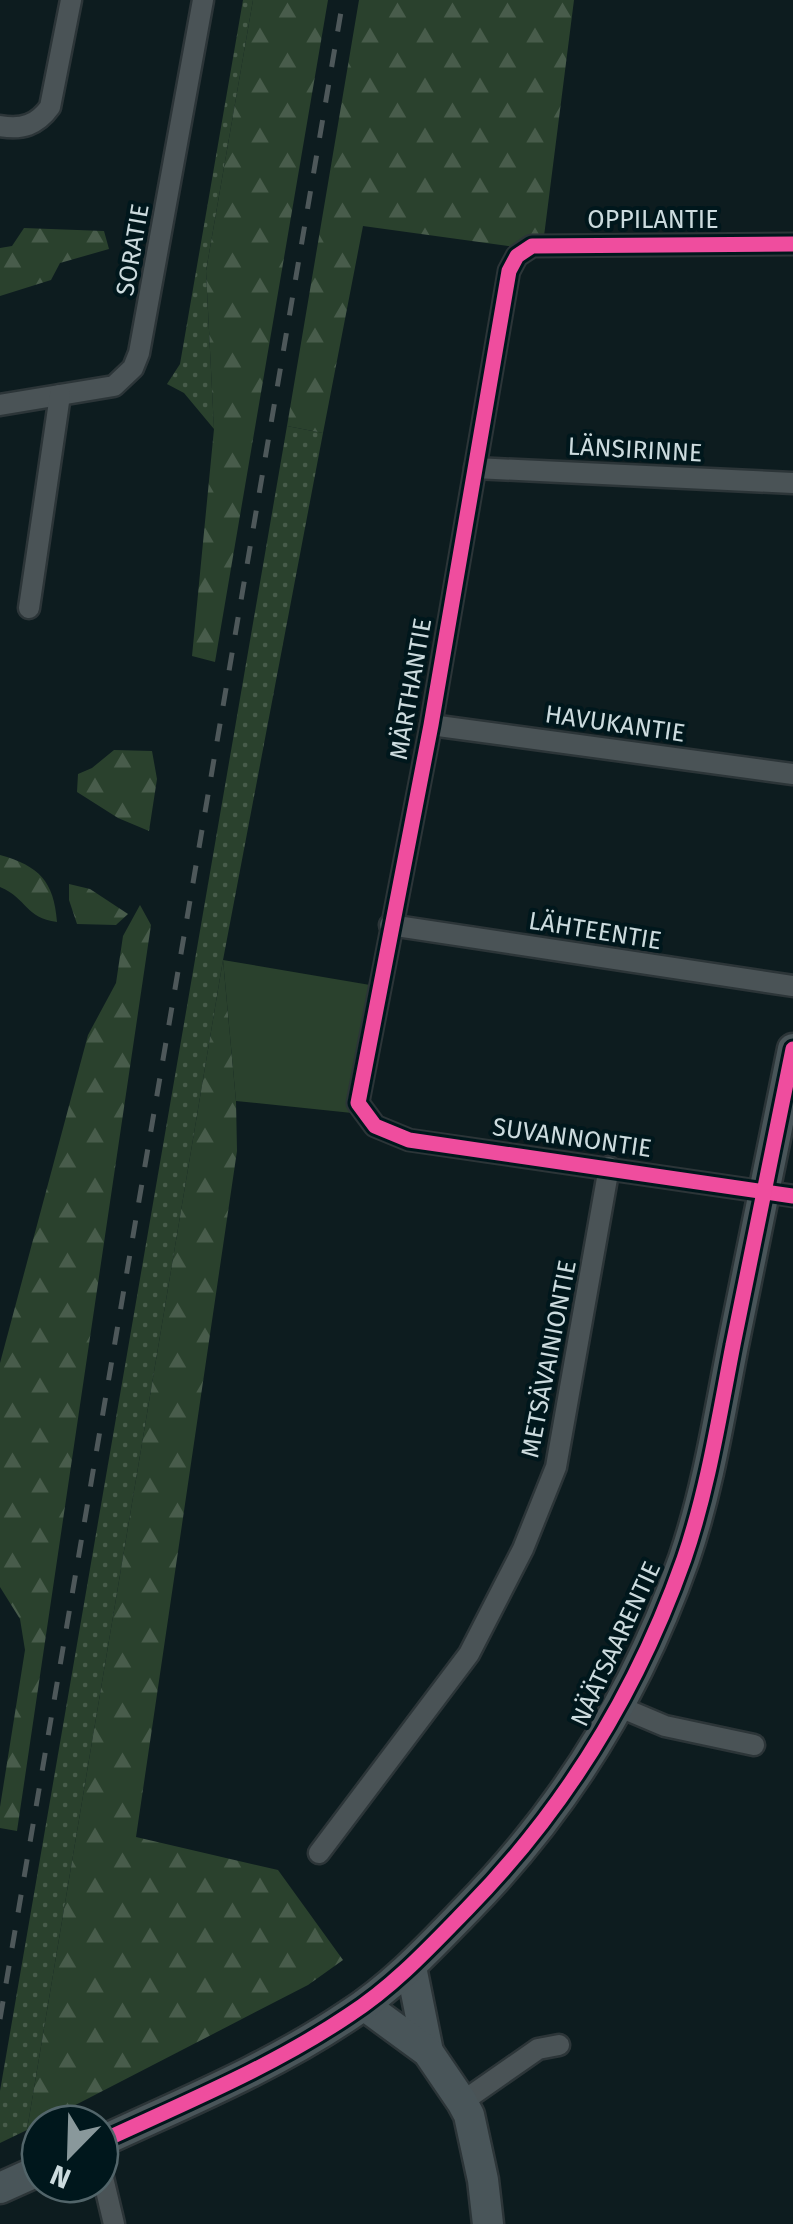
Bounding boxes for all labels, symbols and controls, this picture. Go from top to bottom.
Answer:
street label: SORATIE [110,202,156,298]
street label: OPPILANTIE [587,205,719,235]
street label: LÄNSIRINNE [567,431,703,469]
street label: MÄRTHANTIE [384,616,438,762]
street label: HAVUKANTIE [543,699,687,749]
street label: LÄHTEENTIE [526,906,664,956]
street label: SUVANNONTIE [491,1112,653,1164]
street label: METSÄVAINIONTIE [515,1258,583,1460]
street label: NÄÄTSAARENTIE [565,1557,667,1731]
north arrow [20,2104,120,2204]
text: N [45,2158,75,2195]

